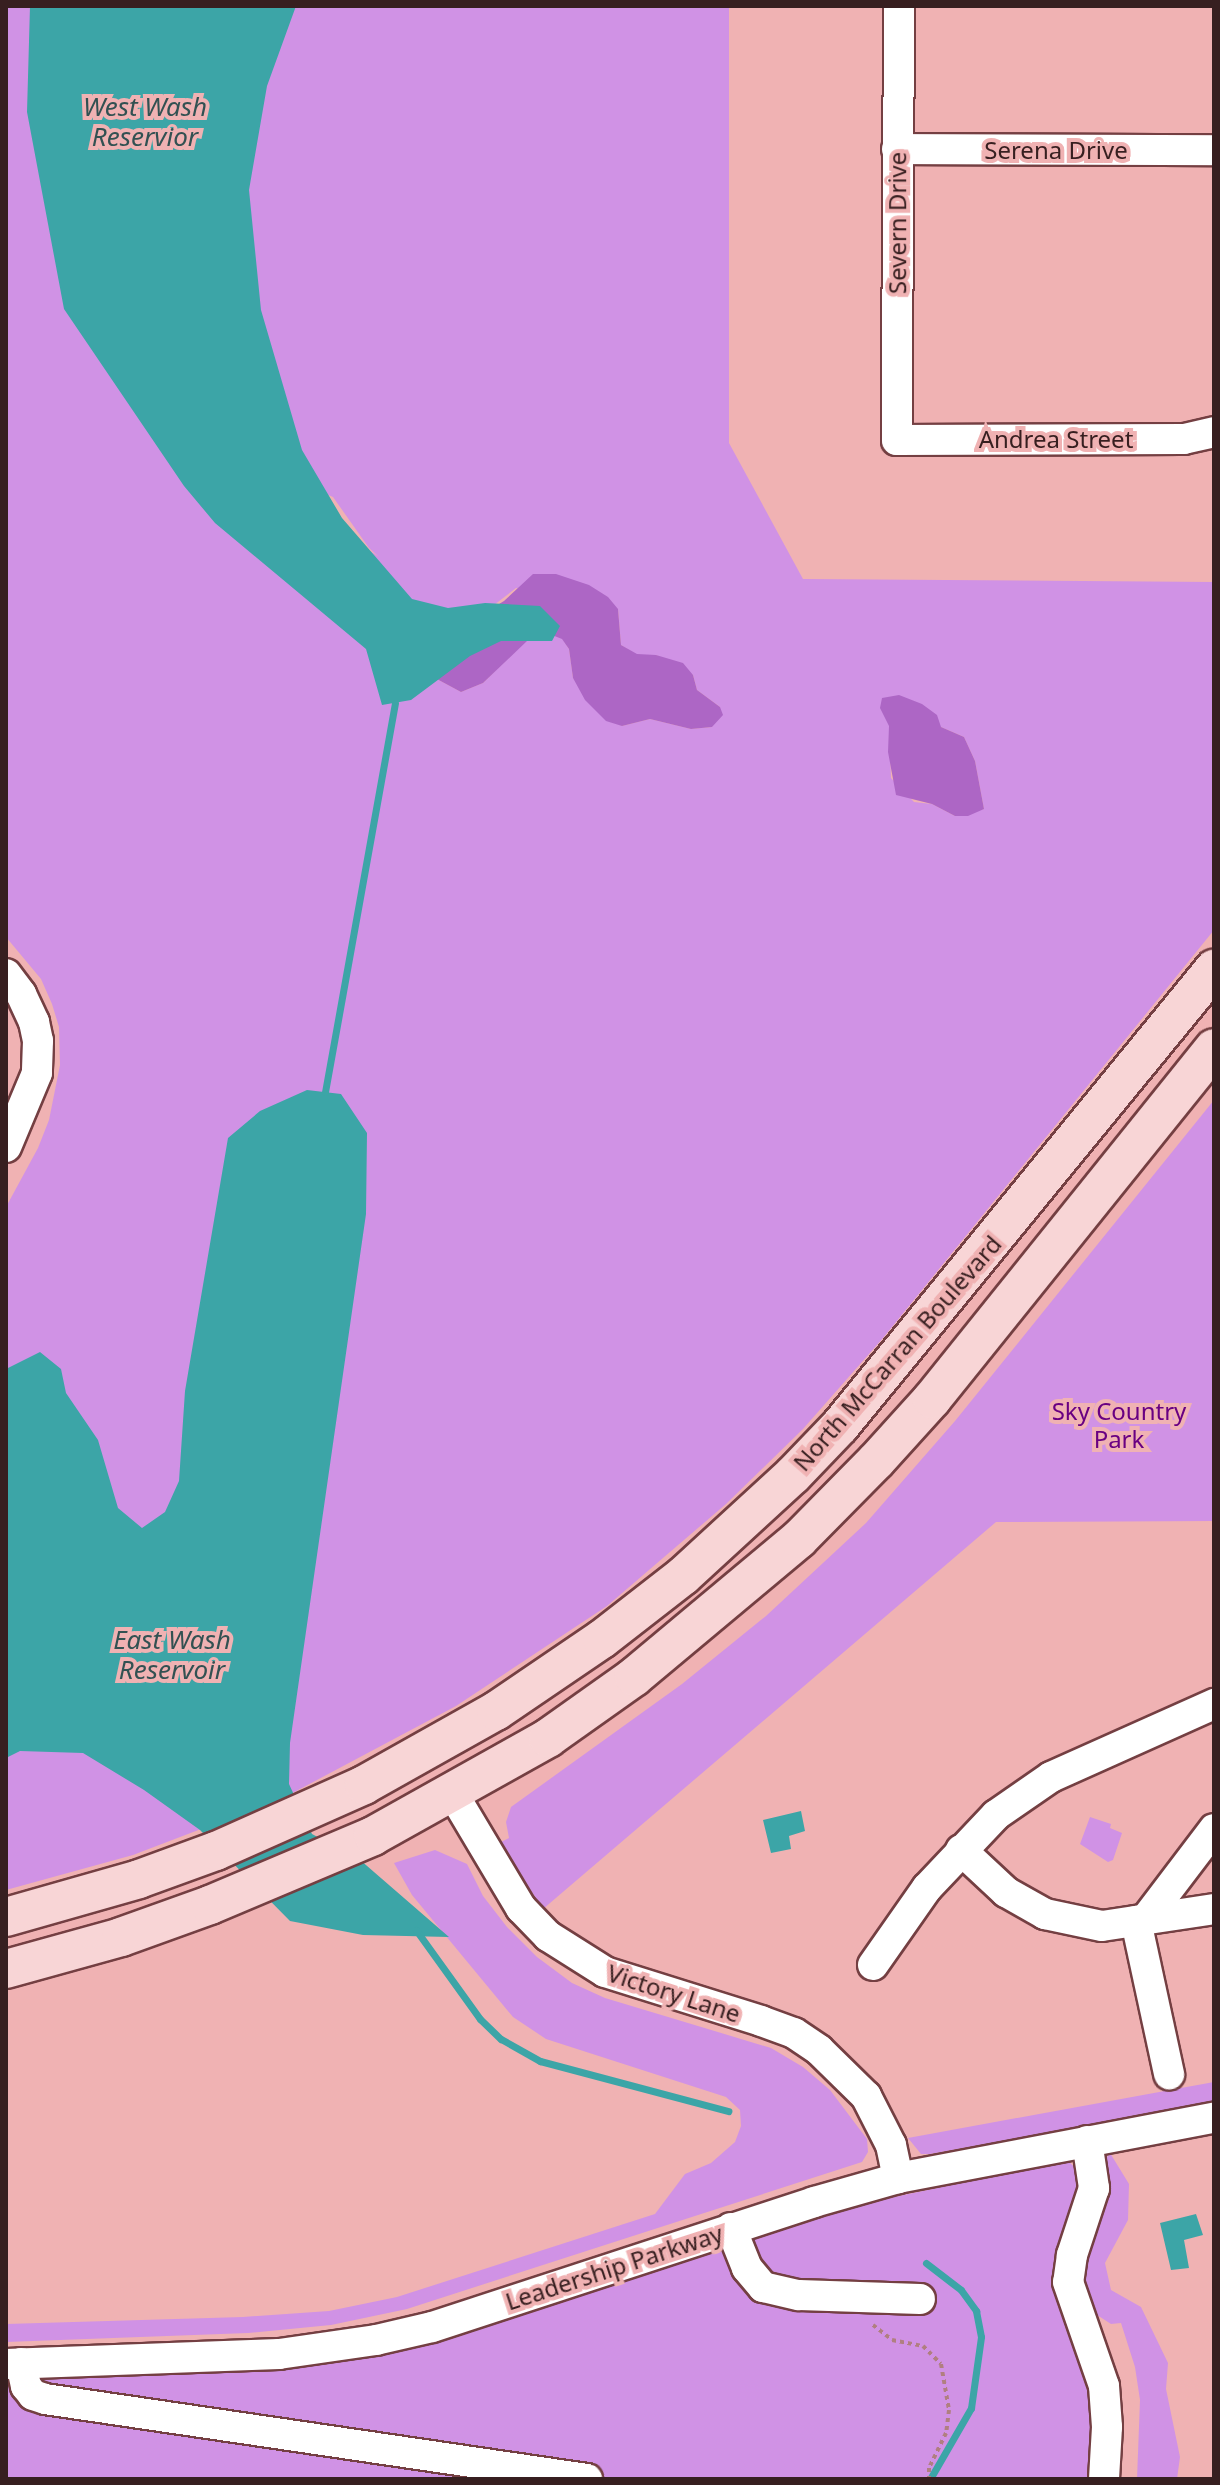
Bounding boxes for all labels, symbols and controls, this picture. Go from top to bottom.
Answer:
water label: West Wash Reservior [83,91,207,152]
street label: Serena Drive [984,136,1128,164]
street label: Severn Drive [883,152,911,294]
street label: Andrea Street [979,425,1133,453]
street label: North McCarran Boulevard [787,1229,1007,1477]
park label: Sky Country Park [1052,1397,1186,1453]
water label: East Wash Reservoir [113,1624,231,1686]
street label: Victory Lane [604,1958,744,2028]
street label: Leadership Parkway [502,2218,726,2316]

